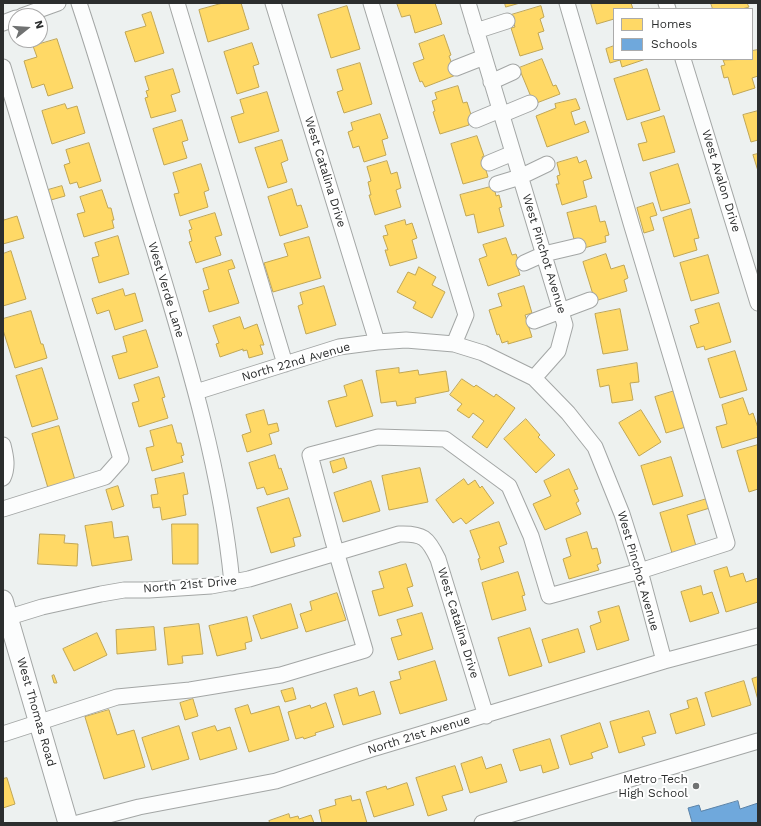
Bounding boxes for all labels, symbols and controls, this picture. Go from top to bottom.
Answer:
north arrow [8,8,48,48]
legend [613,8,753,60]
text: Homes [651,17,692,31]
text: N [32,19,46,30]
text: Schools [651,37,697,51]
street label: West Catalina Drive [301,115,349,229]
street label: West Avalon Drive [699,128,743,234]
street label: West Pinchot Avenue [519,192,569,316]
street label: West Verde Lane [145,240,187,340]
street label: North 22nd Avenue [240,340,352,384]
street label: West Pinchot Avenue [614,509,662,633]
street label: West Catalina Drive [434,566,482,680]
street label: North 21st Drive [143,574,237,596]
street label: West Thomas Road [13,656,59,768]
street label: North 21st Avenue [366,713,472,757]
place label: Metro Tech High School [618,772,688,800]
marker: Metro Tech High School [691,781,701,791]

